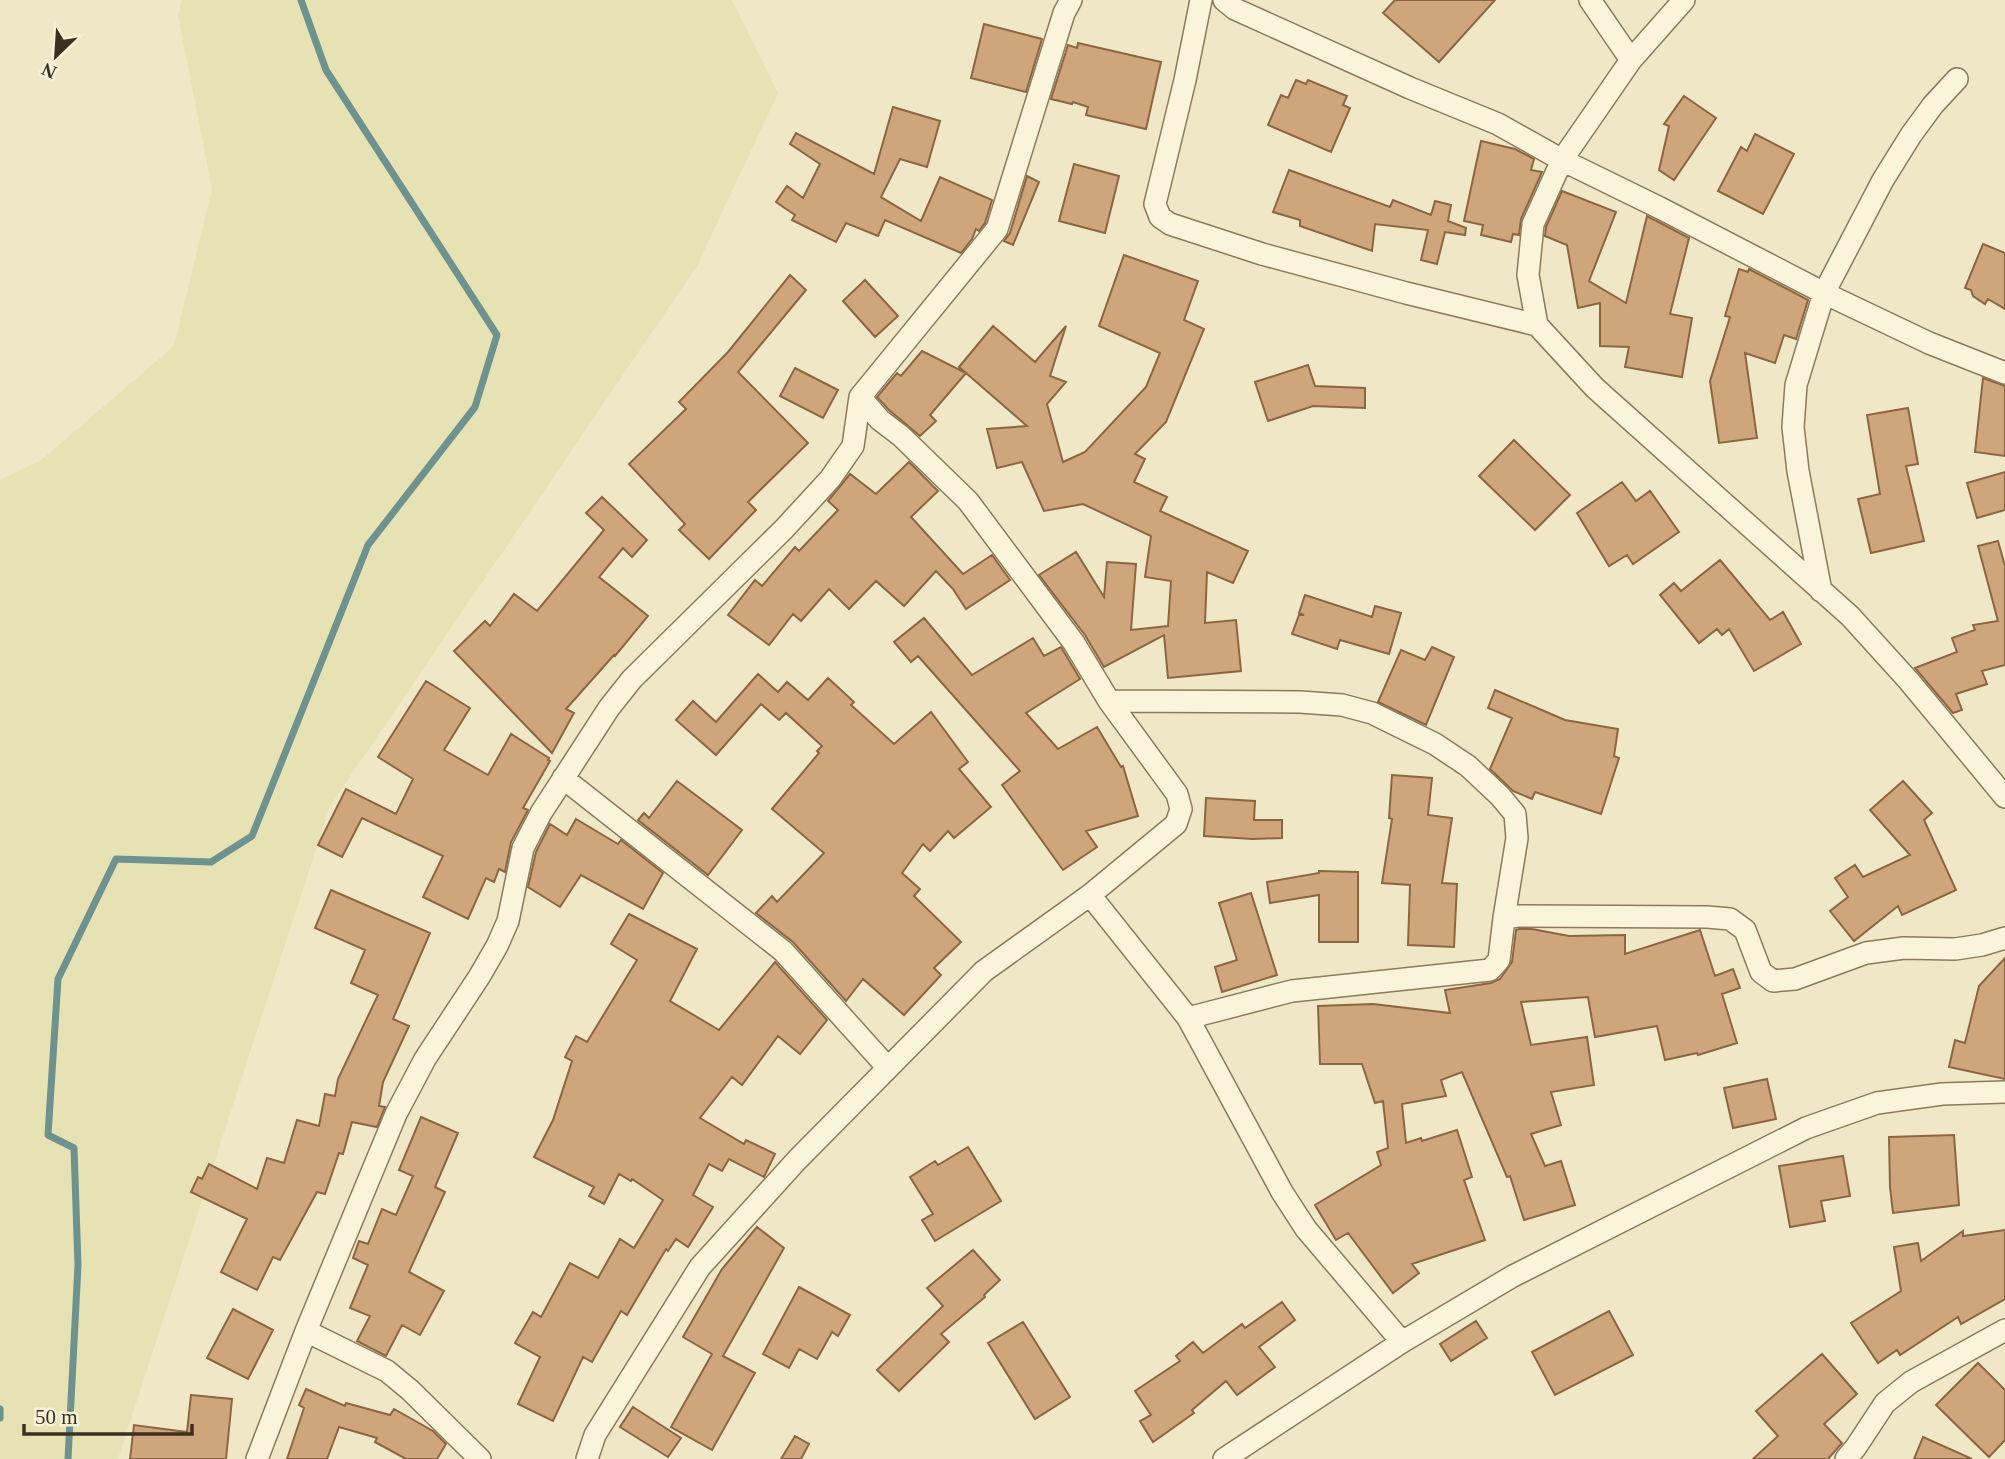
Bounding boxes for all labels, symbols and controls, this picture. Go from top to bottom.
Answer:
north arrow [21,21,91,91]
text: N [38,58,60,83]
scale bar [24,1392,192,1436]
text: 50 m [35,1405,78,1429]

